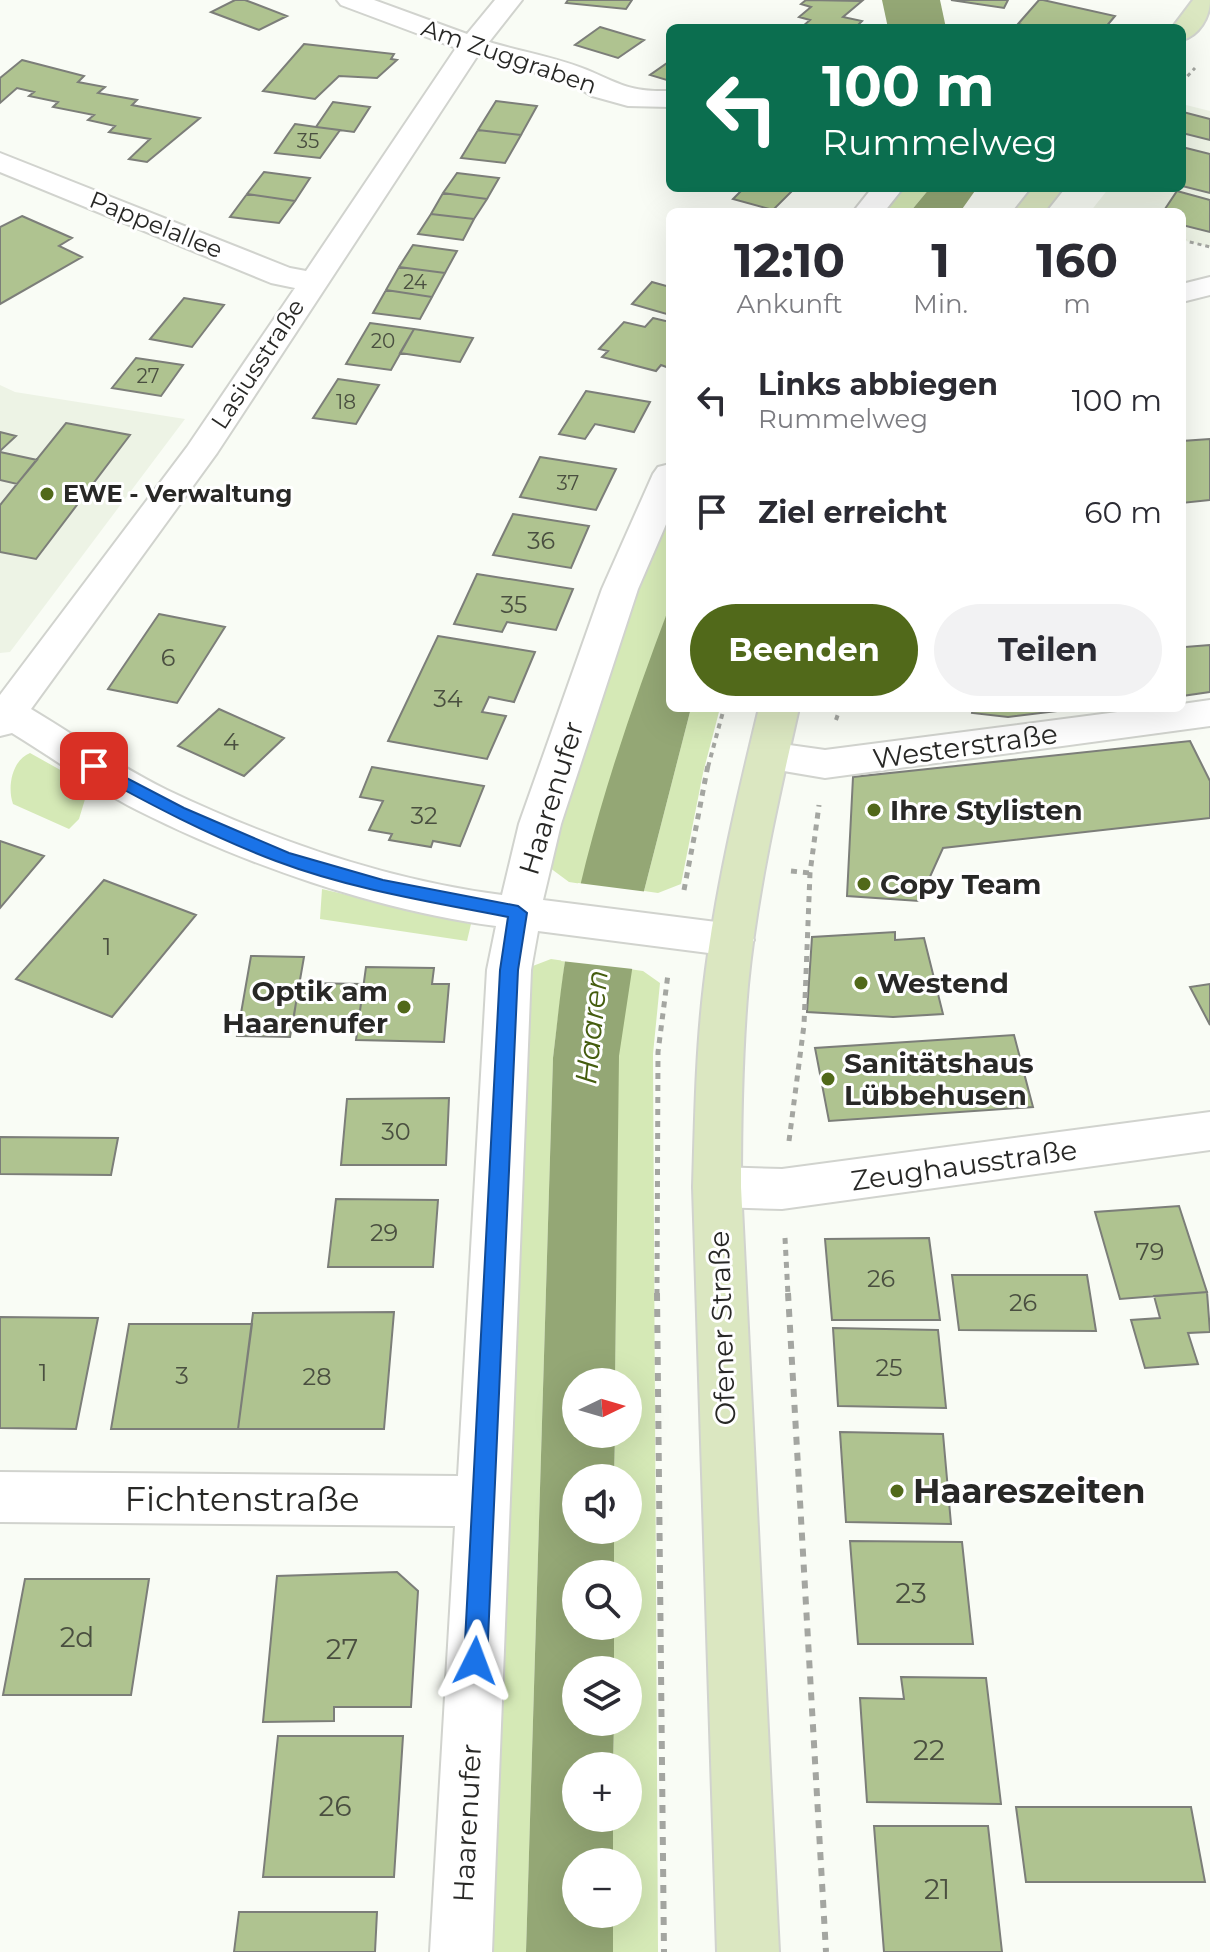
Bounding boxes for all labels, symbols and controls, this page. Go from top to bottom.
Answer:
street label: Am Zuggraben [418,13,601,100]
text: 100 m [822,52,995,120]
icon: left [690,56,794,160]
text: Rummelweg [822,120,1058,164]
house number: 35 [297,129,319,153]
street label: Pappelallee [86,185,227,264]
text: 12:10 [734,231,845,289]
text: 1 [931,231,950,289]
text: 160 [1036,231,1118,289]
house number: 24 [403,270,427,294]
text: Ankunft [737,288,843,320]
text: Min. [913,288,968,320]
text: m [1063,288,1091,320]
street label: Lasiusstraße [205,293,310,434]
house number: 20 [371,329,395,353]
house number: 27 [136,364,160,388]
text: Links abbiegen [758,366,998,403]
icon: left [690,378,734,422]
text: 100 m [1072,382,1162,419]
house number: 18 [336,390,356,414]
text: Rummelweg [758,403,928,435]
house number: 37 [557,471,579,495]
place label: EWE - Verwaltung [63,479,292,508]
marker: EWE - Verwaltung [38,485,56,503]
icon: arrive [690,490,734,534]
text: Ziel erreicht [758,494,947,531]
text: 60 m [1084,494,1162,531]
house number: 36 [527,526,555,555]
house number: 35 [501,590,527,619]
button: Beenden [690,604,918,696]
button: Teilen [934,604,1162,696]
house number: 6 [161,643,175,672]
house number: 34 [433,684,463,713]
street label: Westerstraße [870,716,1060,776]
street label: Haarenufer [512,717,590,879]
house number: 4 [223,727,239,756]
pin [60,732,128,800]
icon: arrive [72,744,116,788]
place label: Ihre Stylisten [890,793,1083,827]
house number: 32 [410,801,438,830]
marker: Ihre Stylisten [865,801,883,819]
place label: Copy Team [880,867,1041,901]
marker: Copy Team [855,875,873,893]
house number: 1 [103,932,111,961]
place label: Westend [877,966,1009,1000]
water label: Haaren [567,968,616,1086]
place label: Optik am Haarenufer [222,974,388,1040]
marker: Westend [852,974,870,992]
marker: Optik am Haarenufer [395,998,413,1016]
place label: Sanitätshaus Lübbehusen [844,1046,1034,1112]
marker: Sanitätshaus Lübbehusen [819,1070,837,1088]
house number: 30 [381,1117,411,1146]
street label: Zeughausstraße [849,1132,1079,1198]
house number: 29 [370,1218,398,1247]
street label: Ofener Straße [702,1230,742,1426]
house number: 79 [1136,1237,1164,1266]
house number: 26 [867,1264,895,1293]
house number: 26 [1009,1288,1037,1317]
house number: 25 [875,1353,903,1382]
house number: 1 [39,1358,47,1387]
house number: 3 [175,1361,189,1390]
house number: 28 [303,1362,331,1391]
north arrow [562,1368,642,1448]
map controls [562,1368,642,1928]
button: sound [562,1464,642,1544]
place label: Haareszeiten [913,1470,1145,1512]
street label: Fichtenstraße [124,1478,360,1520]
marker: Haareszeiten [888,1482,906,1500]
button: search [562,1560,642,1640]
house number: 23 [895,1576,927,1610]
position arrow [433,1619,517,1703]
house number: 2d [60,1620,94,1654]
house number: 27 [326,1632,358,1666]
button: layers [562,1656,642,1736]
house number: 22 [913,1733,945,1767]
street label: Haarenufer [446,1743,488,1903]
button: + [562,1752,642,1832]
house number: 26 [319,1789,351,1823]
button: − [562,1848,642,1928]
house number: 21 [924,1872,950,1906]

